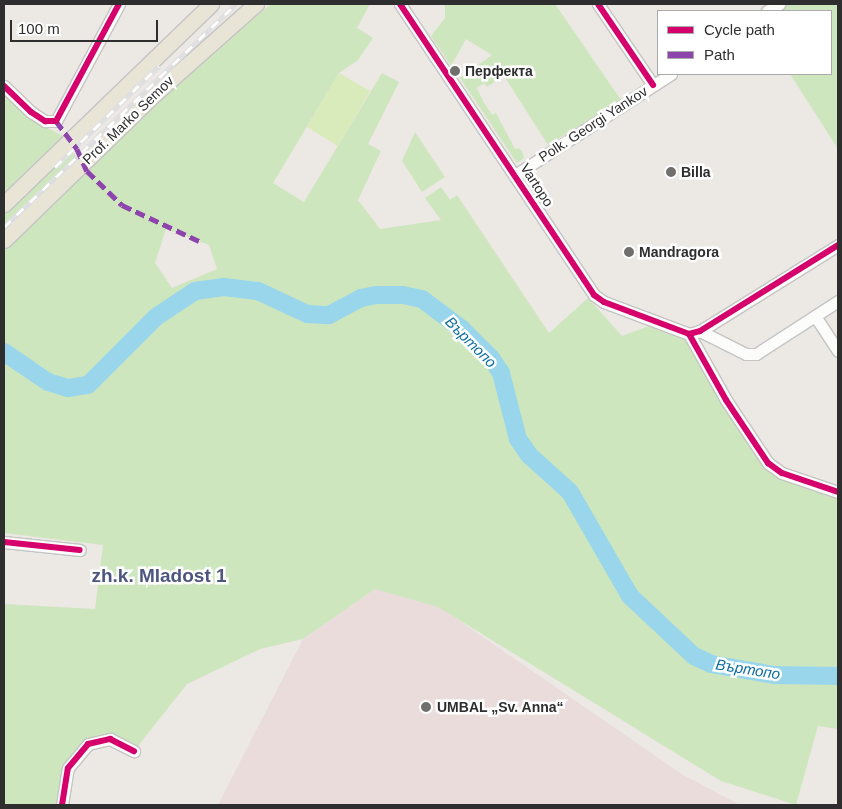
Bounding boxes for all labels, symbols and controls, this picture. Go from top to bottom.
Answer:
scale bar [12,10,160,42]
legend [657,10,832,75]
text: 100 m [18,20,60,37]
text: Cycle path [704,21,775,38]
text: Path [704,46,735,63]
place label: Перфекта [465,63,533,79]
marker: Перфекта [449,65,461,77]
street label: Prof. Marko Semov [79,72,177,168]
street label: Polk. Georgi Yankov [535,82,651,166]
street label: Vartopo [517,160,557,210]
place label: Billa [681,164,711,180]
marker: Billa [665,166,677,178]
place label: Mandragora [639,244,719,260]
marker: Mandragora [623,246,635,258]
water label: Въртопо [442,313,500,371]
district label: zh.k. Mladost 1 [91,565,227,587]
water label: Въртопо [715,655,781,683]
place label: UMBAL „Sv. Anna“ [437,699,564,715]
marker: UMBAL „Sv. Anna“ [419,700,433,714]

